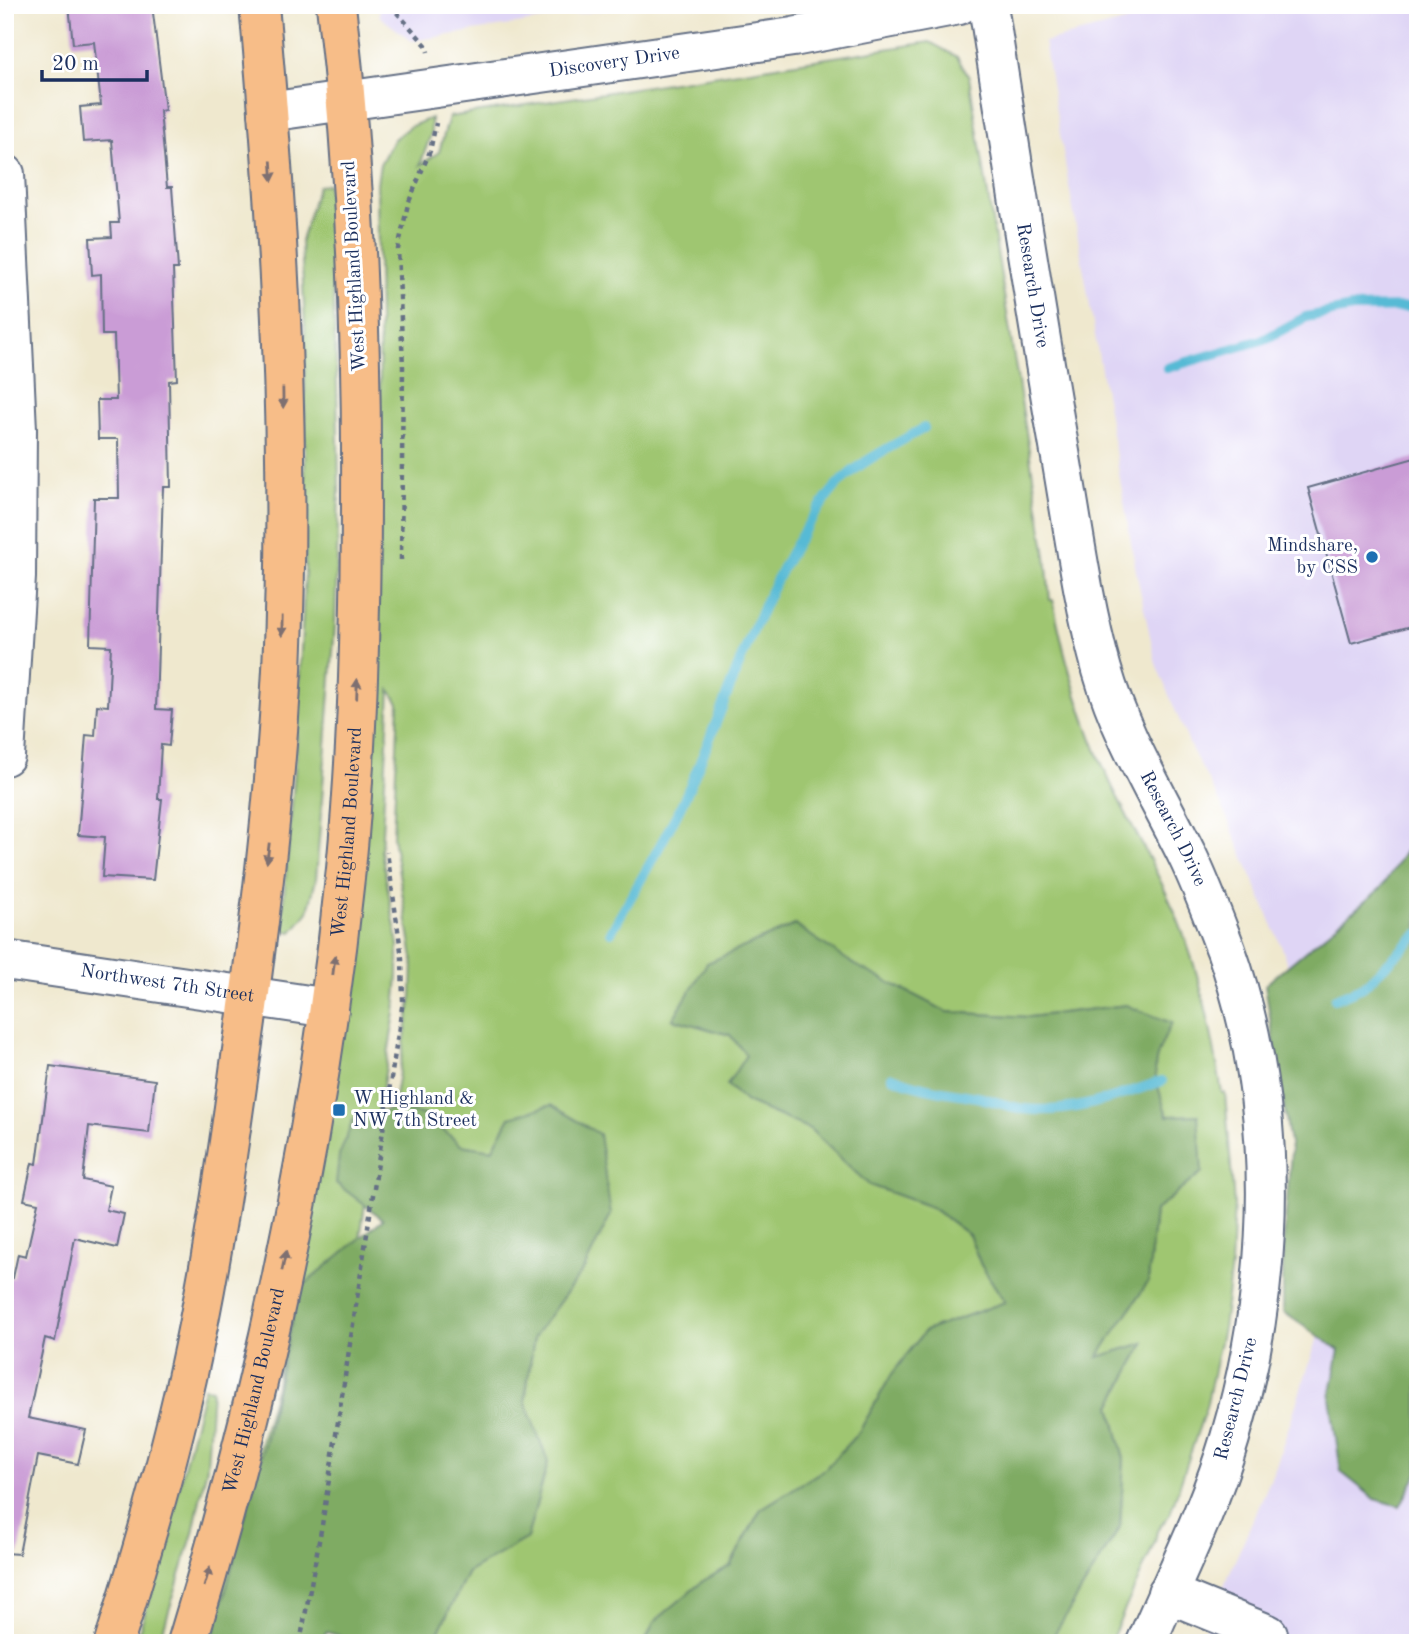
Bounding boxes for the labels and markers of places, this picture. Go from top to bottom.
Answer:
place label: Mindshare, by CSS [1267,537,1358,578]
marker: Mindshare, by CSS [1364,549,1380,565]
place label: W Highland & NW 7th Street [353,1090,477,1131]
marker: W Highland & NW 7th Street [331,1102,347,1118]

